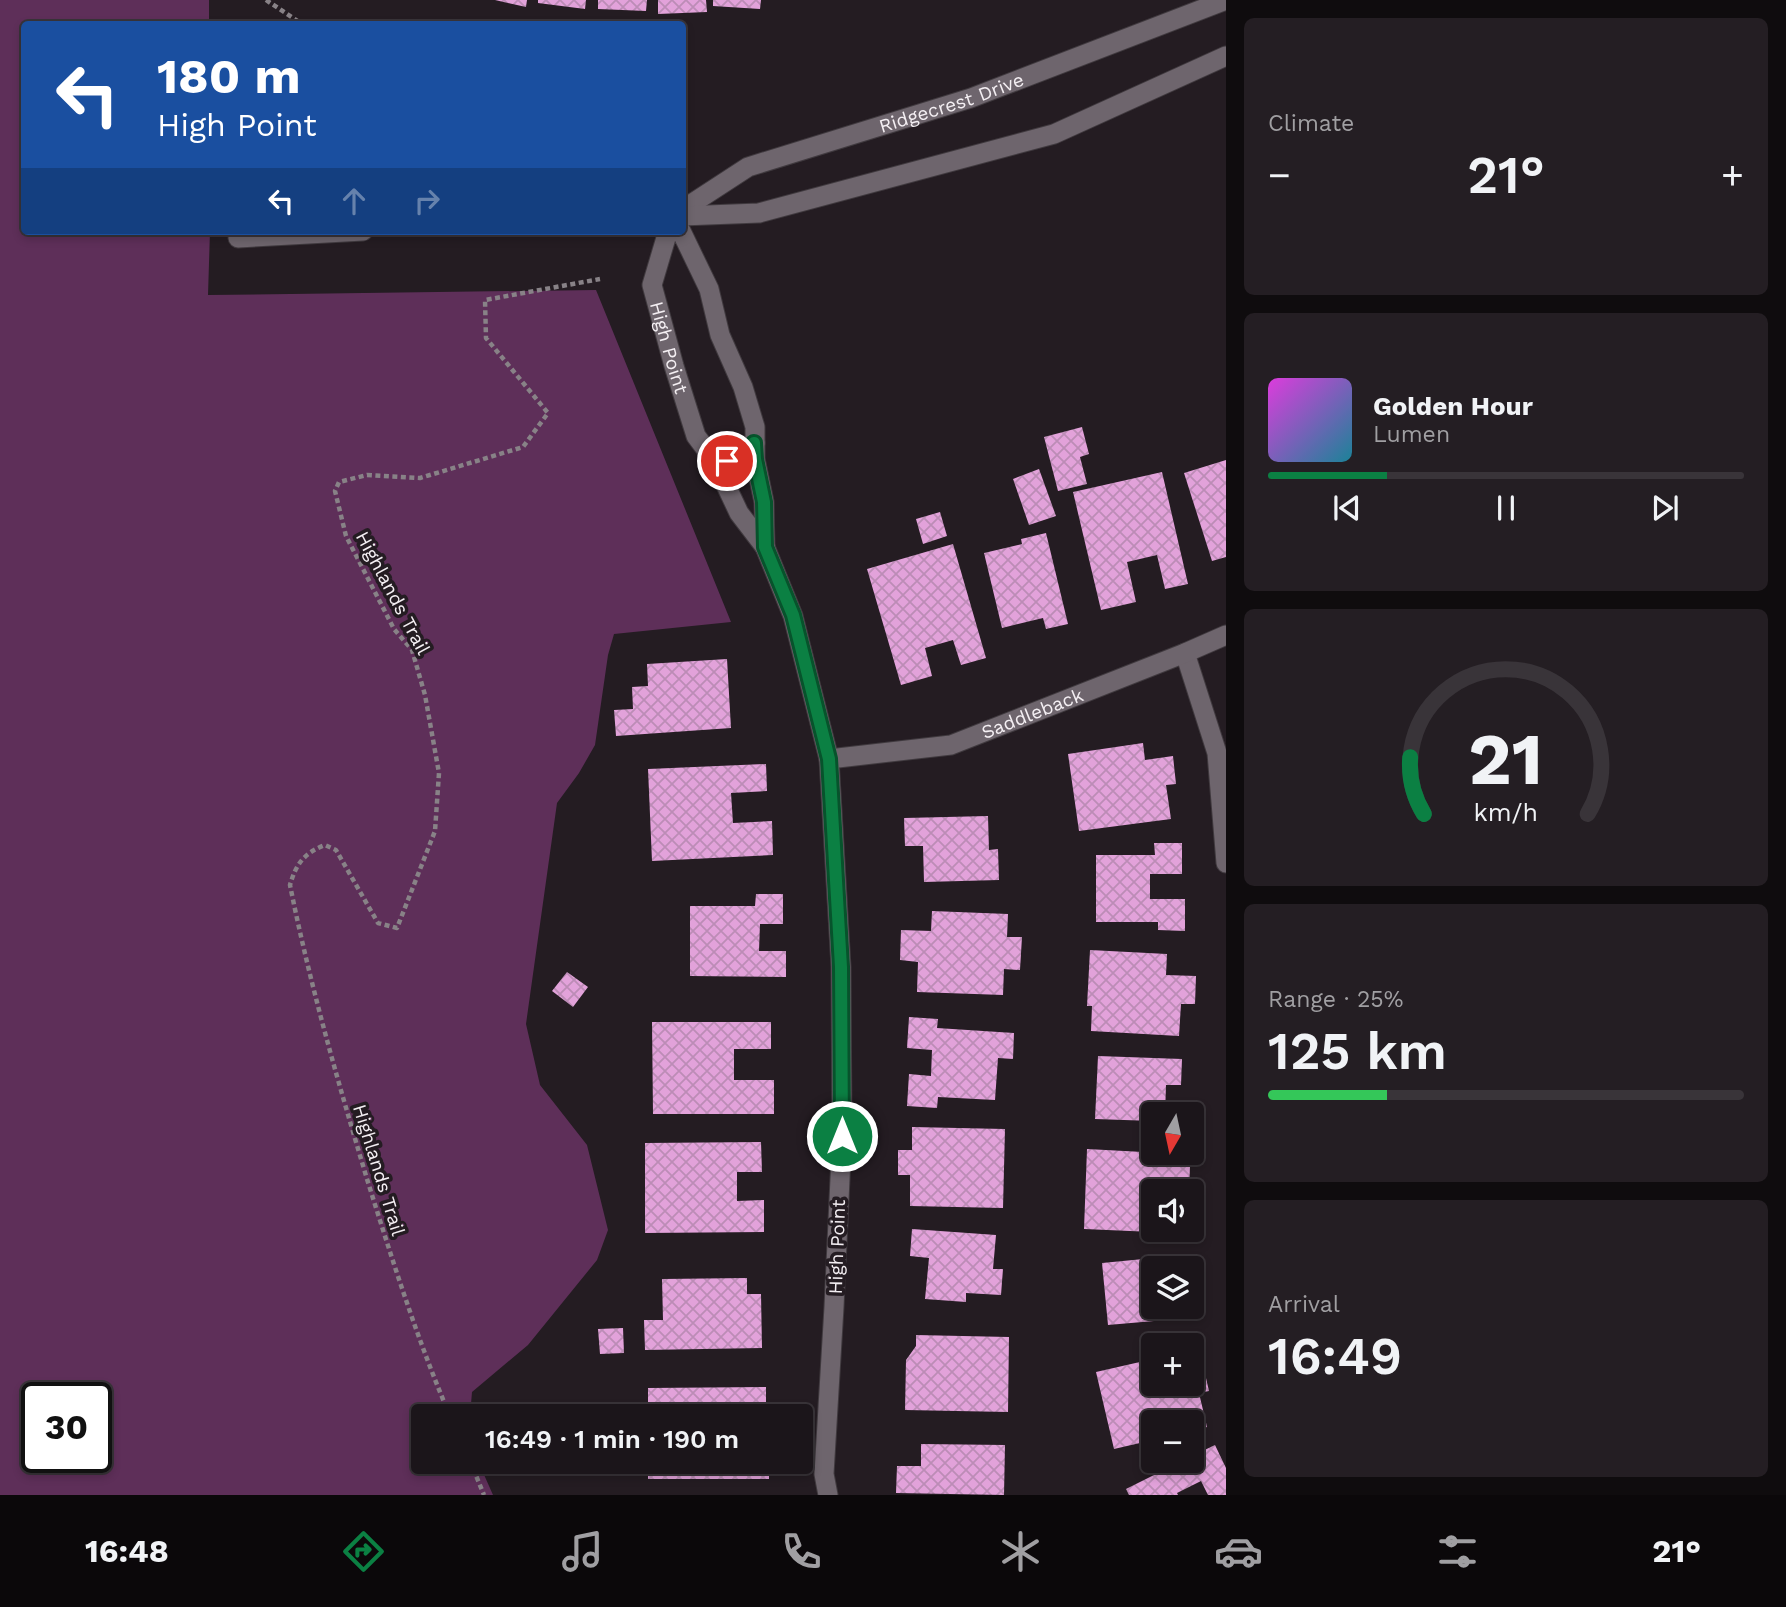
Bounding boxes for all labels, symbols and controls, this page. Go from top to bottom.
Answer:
text: 180 m [157,47,301,105]
icon: left [42,49,133,140]
street label: Ridgecrest Drive [876,67,1027,137]
text: High Point [157,106,317,144]
text: Climate [1268,110,1354,137]
text: 21° [1467,145,1545,206]
text: − [1268,153,1291,197]
text: + [1721,153,1744,197]
icon: left [262,182,300,220]
icon: ahead [335,182,373,220]
icon: right [408,182,446,220]
street label: High Point [645,299,693,396]
text: Golden Hour [1373,391,1533,421]
text: Lumen [1373,421,1450,448]
pin [697,431,757,491]
icon: arrive [708,442,746,480]
icon: previous [1328,489,1366,527]
icon: pause [1487,489,1525,527]
icon: next [1646,489,1684,527]
street label: Highlands Trail [351,527,435,659]
street label: Saddleback [978,683,1087,743]
text: 21 [1469,716,1543,802]
text: km/h [1474,797,1538,826]
text: Range · 25% [1268,986,1403,1013]
text: 125 km [1268,1021,1447,1082]
position arrow [805,1099,879,1173]
street label: Highlands Trail [348,1101,410,1239]
north arrow [1141,1102,1204,1166]
map controls [1141,1102,1204,1473]
button: sound [1141,1179,1204,1242]
street label: High Point [824,1199,850,1295]
button: layers [1141,1256,1204,1319]
text: Arrival [1268,1291,1340,1318]
text: 16:49 [1268,1326,1402,1387]
button: + [1141,1333,1204,1396]
speed limit sign: 30 [21,1382,112,1473]
button: − [1141,1410,1204,1473]
text: 16:49 · 1 min · 190 m [485,1424,739,1454]
icon: directions [339,1527,388,1576]
icon: music [558,1527,607,1576]
icon: phone [777,1527,826,1576]
icon: climate [996,1527,1045,1576]
icon: car [1214,1527,1263,1576]
icon: filters [1433,1527,1482,1576]
text: 16:48 [85,1532,169,1570]
text: 21° [1652,1532,1701,1570]

